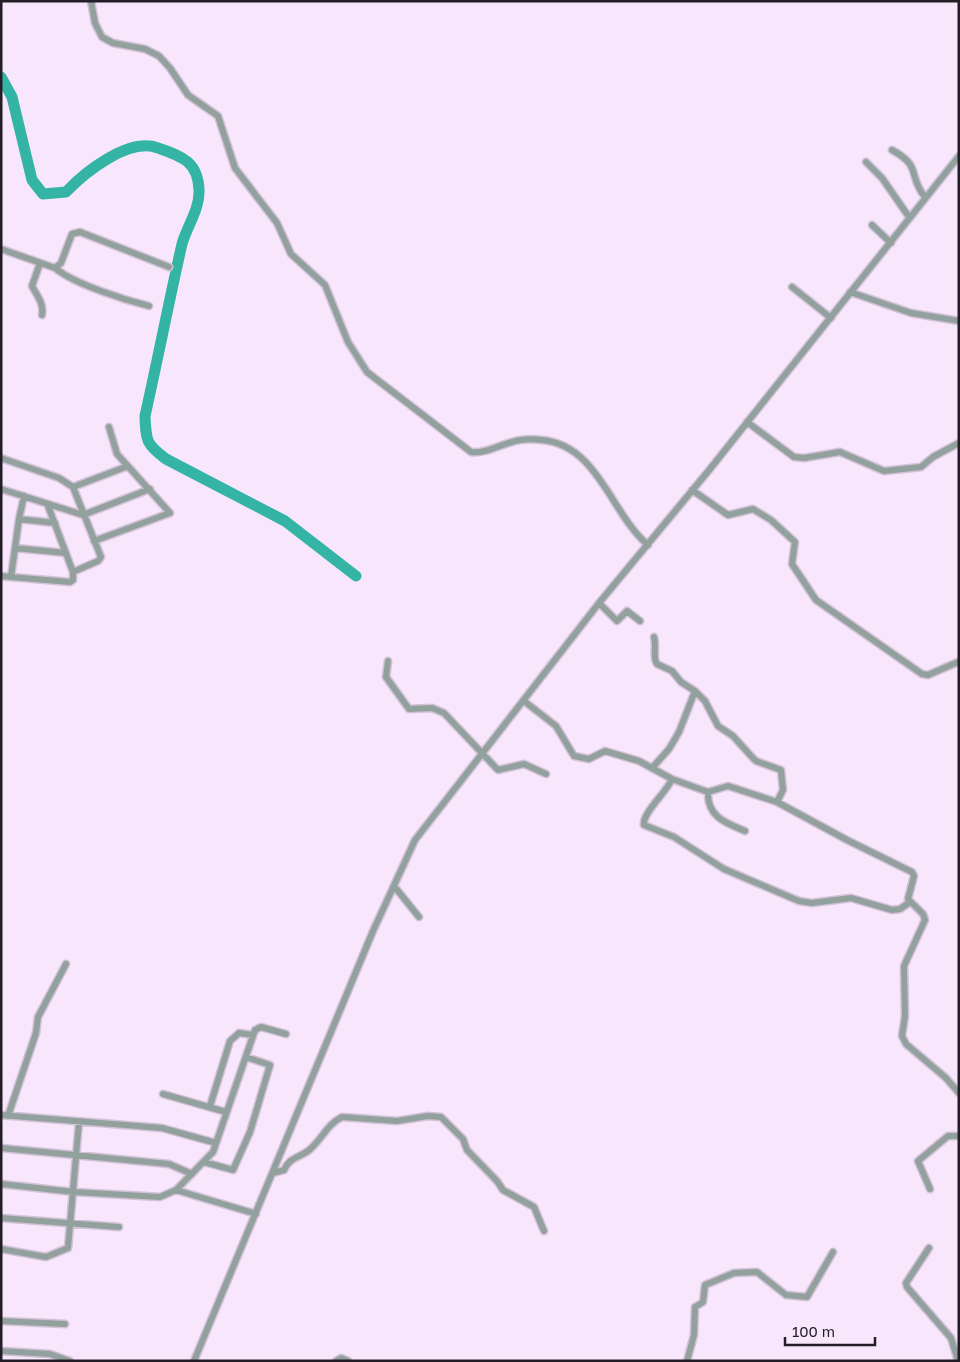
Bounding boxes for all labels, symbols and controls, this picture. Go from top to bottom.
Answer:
scale bar [785,1314,875,1346]
text: 100 m [792,1322,835,1340]

